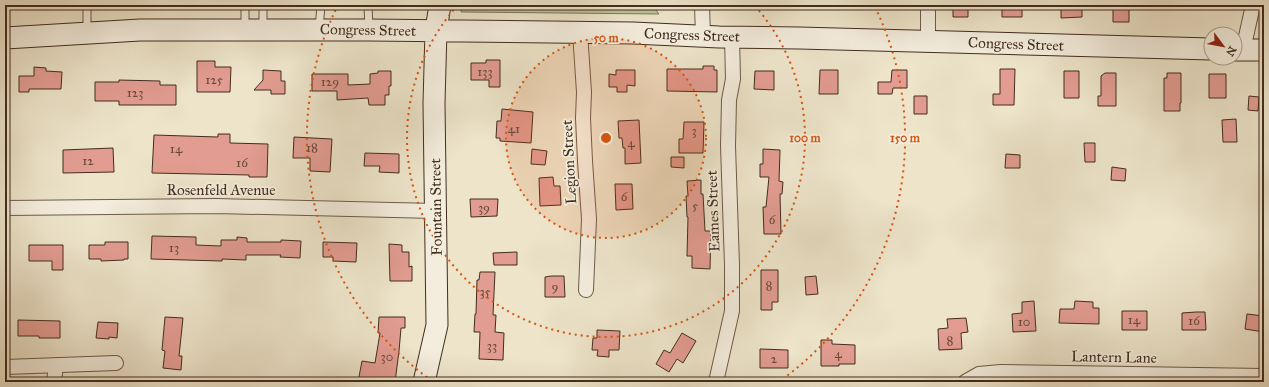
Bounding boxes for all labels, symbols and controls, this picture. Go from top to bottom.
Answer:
street label: Congress Street [320,20,417,40]
street label: Congress Street [644,24,741,46]
north arrow [1203,26,1243,66]
text: 50 m [593,31,620,45]
street label: Congress Street [968,33,1065,55]
text: N [1223,44,1239,59]
house number: 133 [477,64,493,80]
house number: 125 [205,72,223,88]
house number: 129 [321,74,339,90]
house number: 123 [127,85,143,101]
street label: Legion Street [558,119,580,205]
house number: 41 [508,121,520,137]
house number: 3 [691,123,697,139]
centre of rings [599,131,613,145]
text: 100 m [789,131,822,145]
text: 150 m [890,131,921,145]
house number: 4 [627,135,635,151]
house number: 18 [306,140,318,156]
house number: 14 [170,141,183,157]
house number: 12 [82,153,94,169]
house number: 16 [236,155,248,171]
street label: Fountain Street [426,157,446,256]
street label: Eames Street [703,169,723,252]
street label: Rosenfeld Avenue [167,181,275,199]
house number: 6 [621,189,628,205]
house number: 5 [692,198,698,214]
house number: 39 [478,200,490,216]
house number: 6 [769,212,776,228]
house number: 13 [169,240,179,256]
house number: 8 [766,278,773,294]
house number: 9 [552,279,559,295]
house number: 35 [479,284,491,300]
house number: 14 [1128,312,1141,328]
house number: 16 [1188,313,1200,329]
house number: 10 [1018,314,1030,330]
house number: 8 [947,333,954,349]
house number: 33 [487,338,497,354]
house number: 4 [834,346,842,362]
street label: Lantern Lane [1071,347,1157,367]
house number: 30 [381,349,393,365]
house number: 2 [771,351,778,367]

